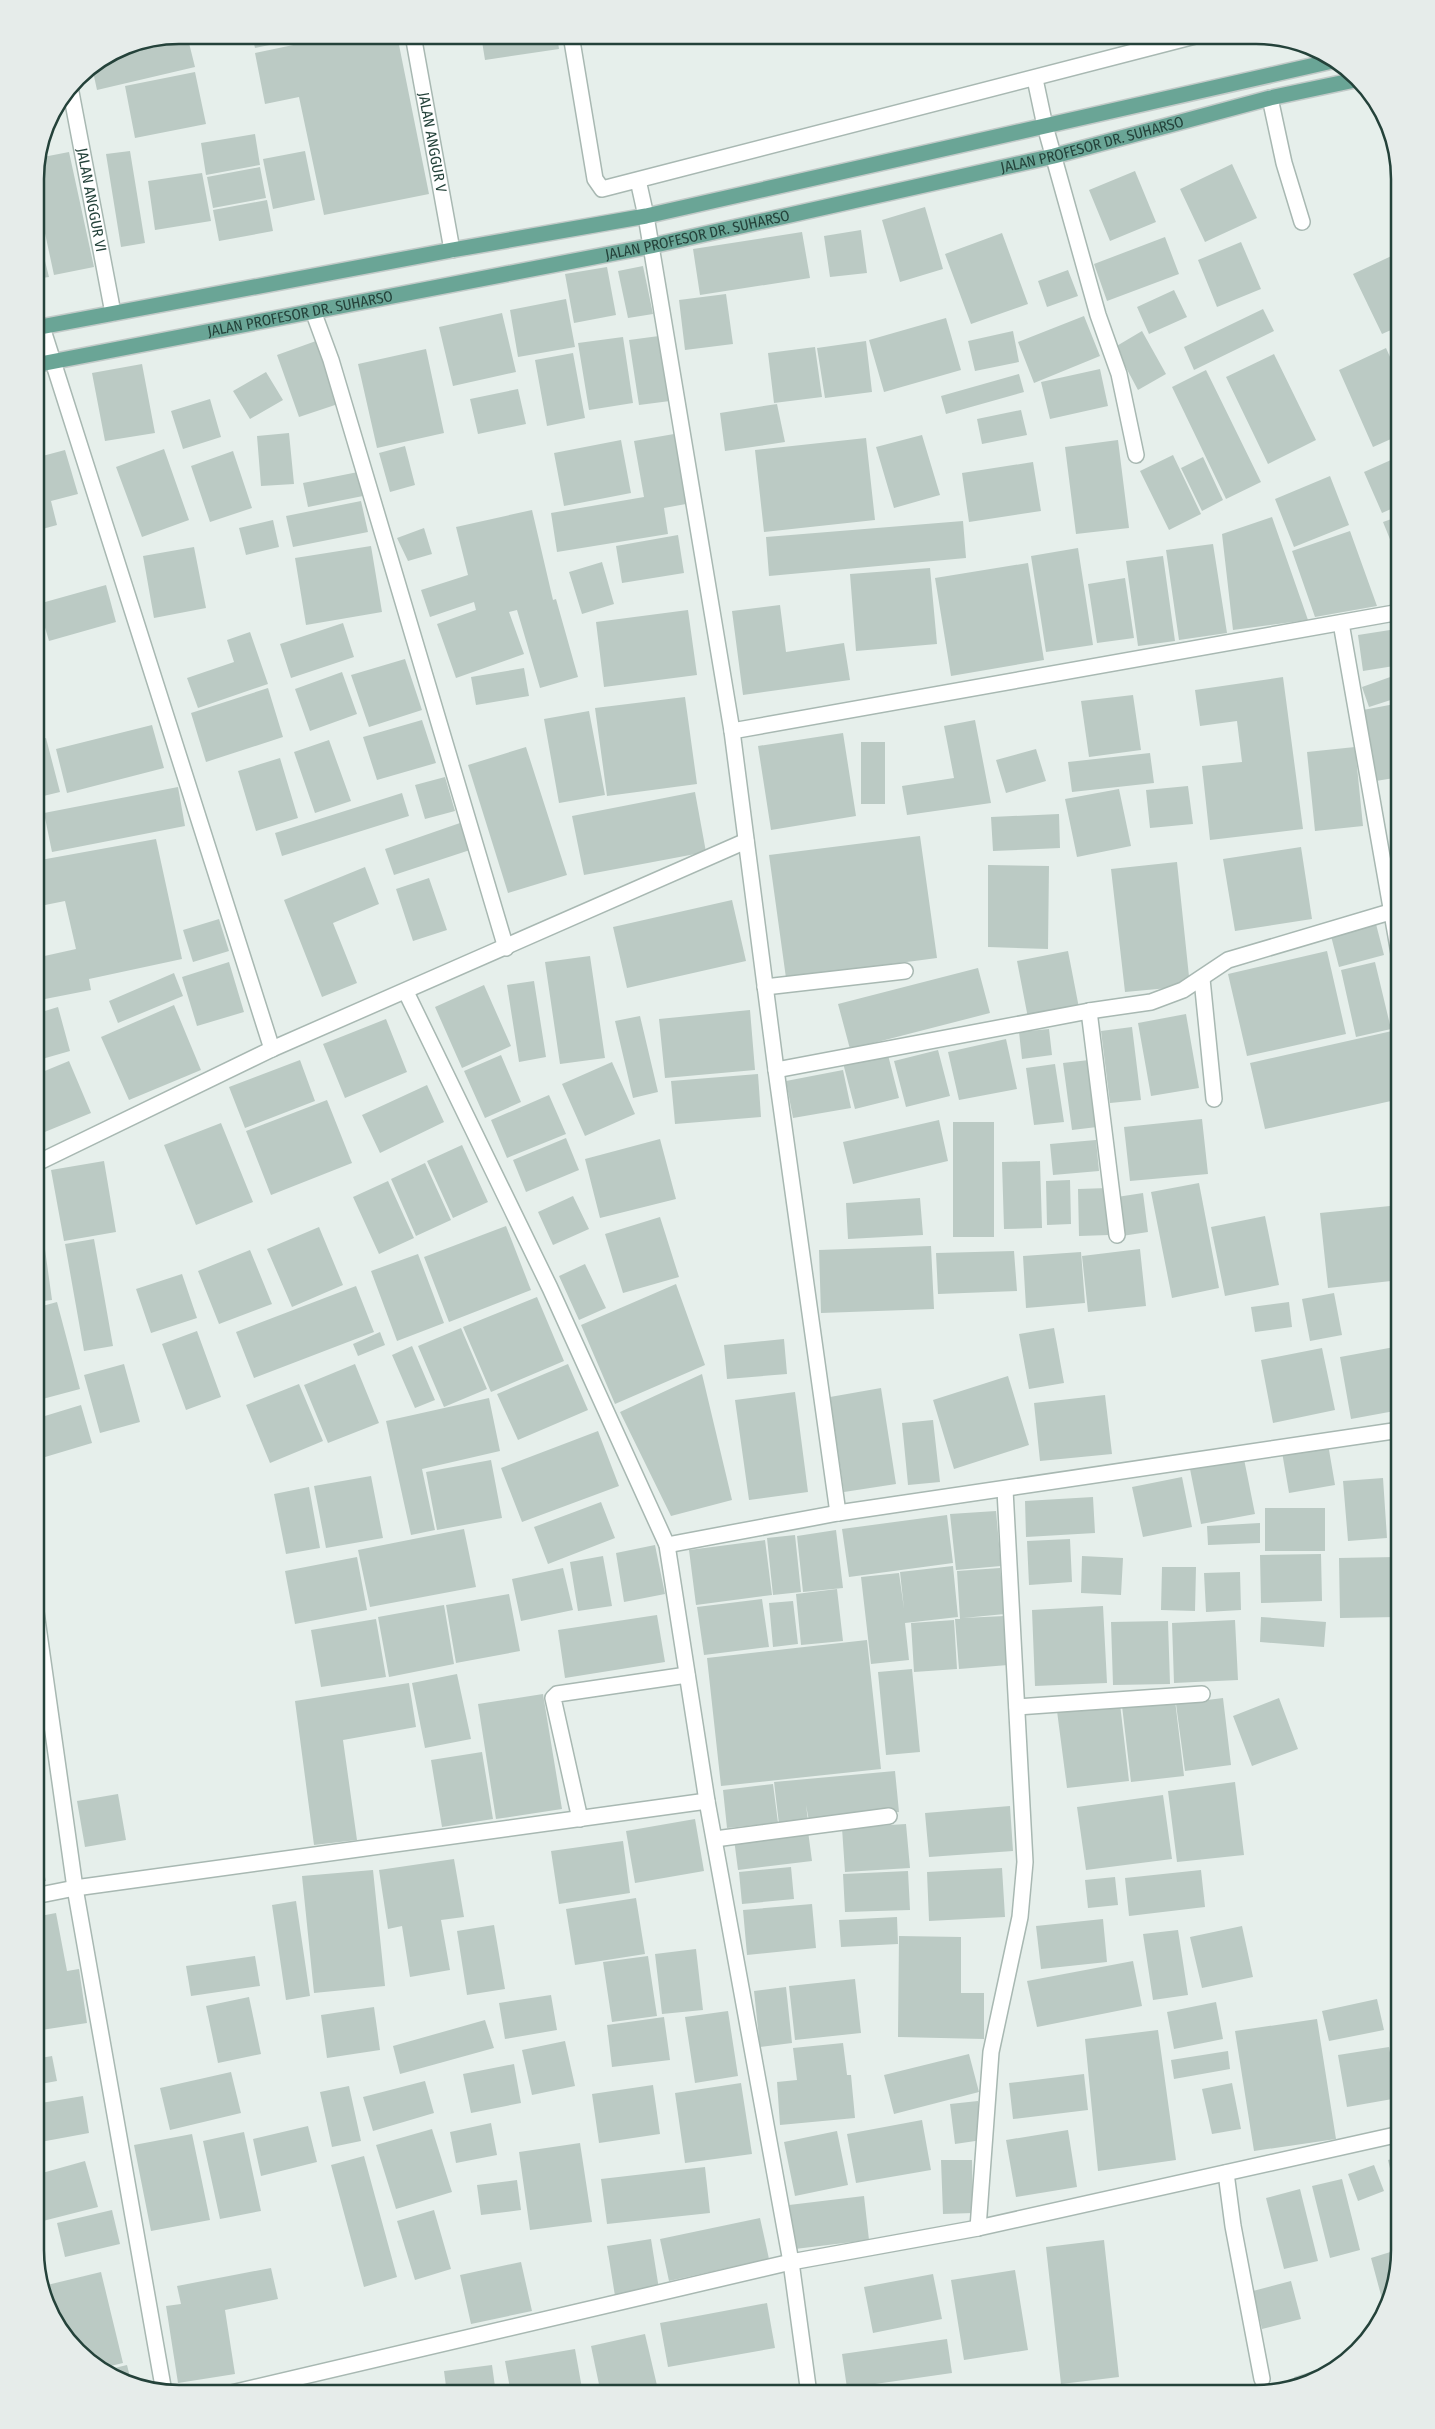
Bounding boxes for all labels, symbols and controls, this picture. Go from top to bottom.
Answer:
street label: JALAN ANGGUR V [415,91,450,194]
street label: JALAN PROFESOR DR. SUHARSO [999,113,1186,177]
street label: JALAN ANGGUR VI [73,146,110,253]
street label: JALAN PROFESOR DR. SUHARSO [604,206,791,264]
street label: JALAN PROFESOR DR. SUHARSO [206,287,394,340]

